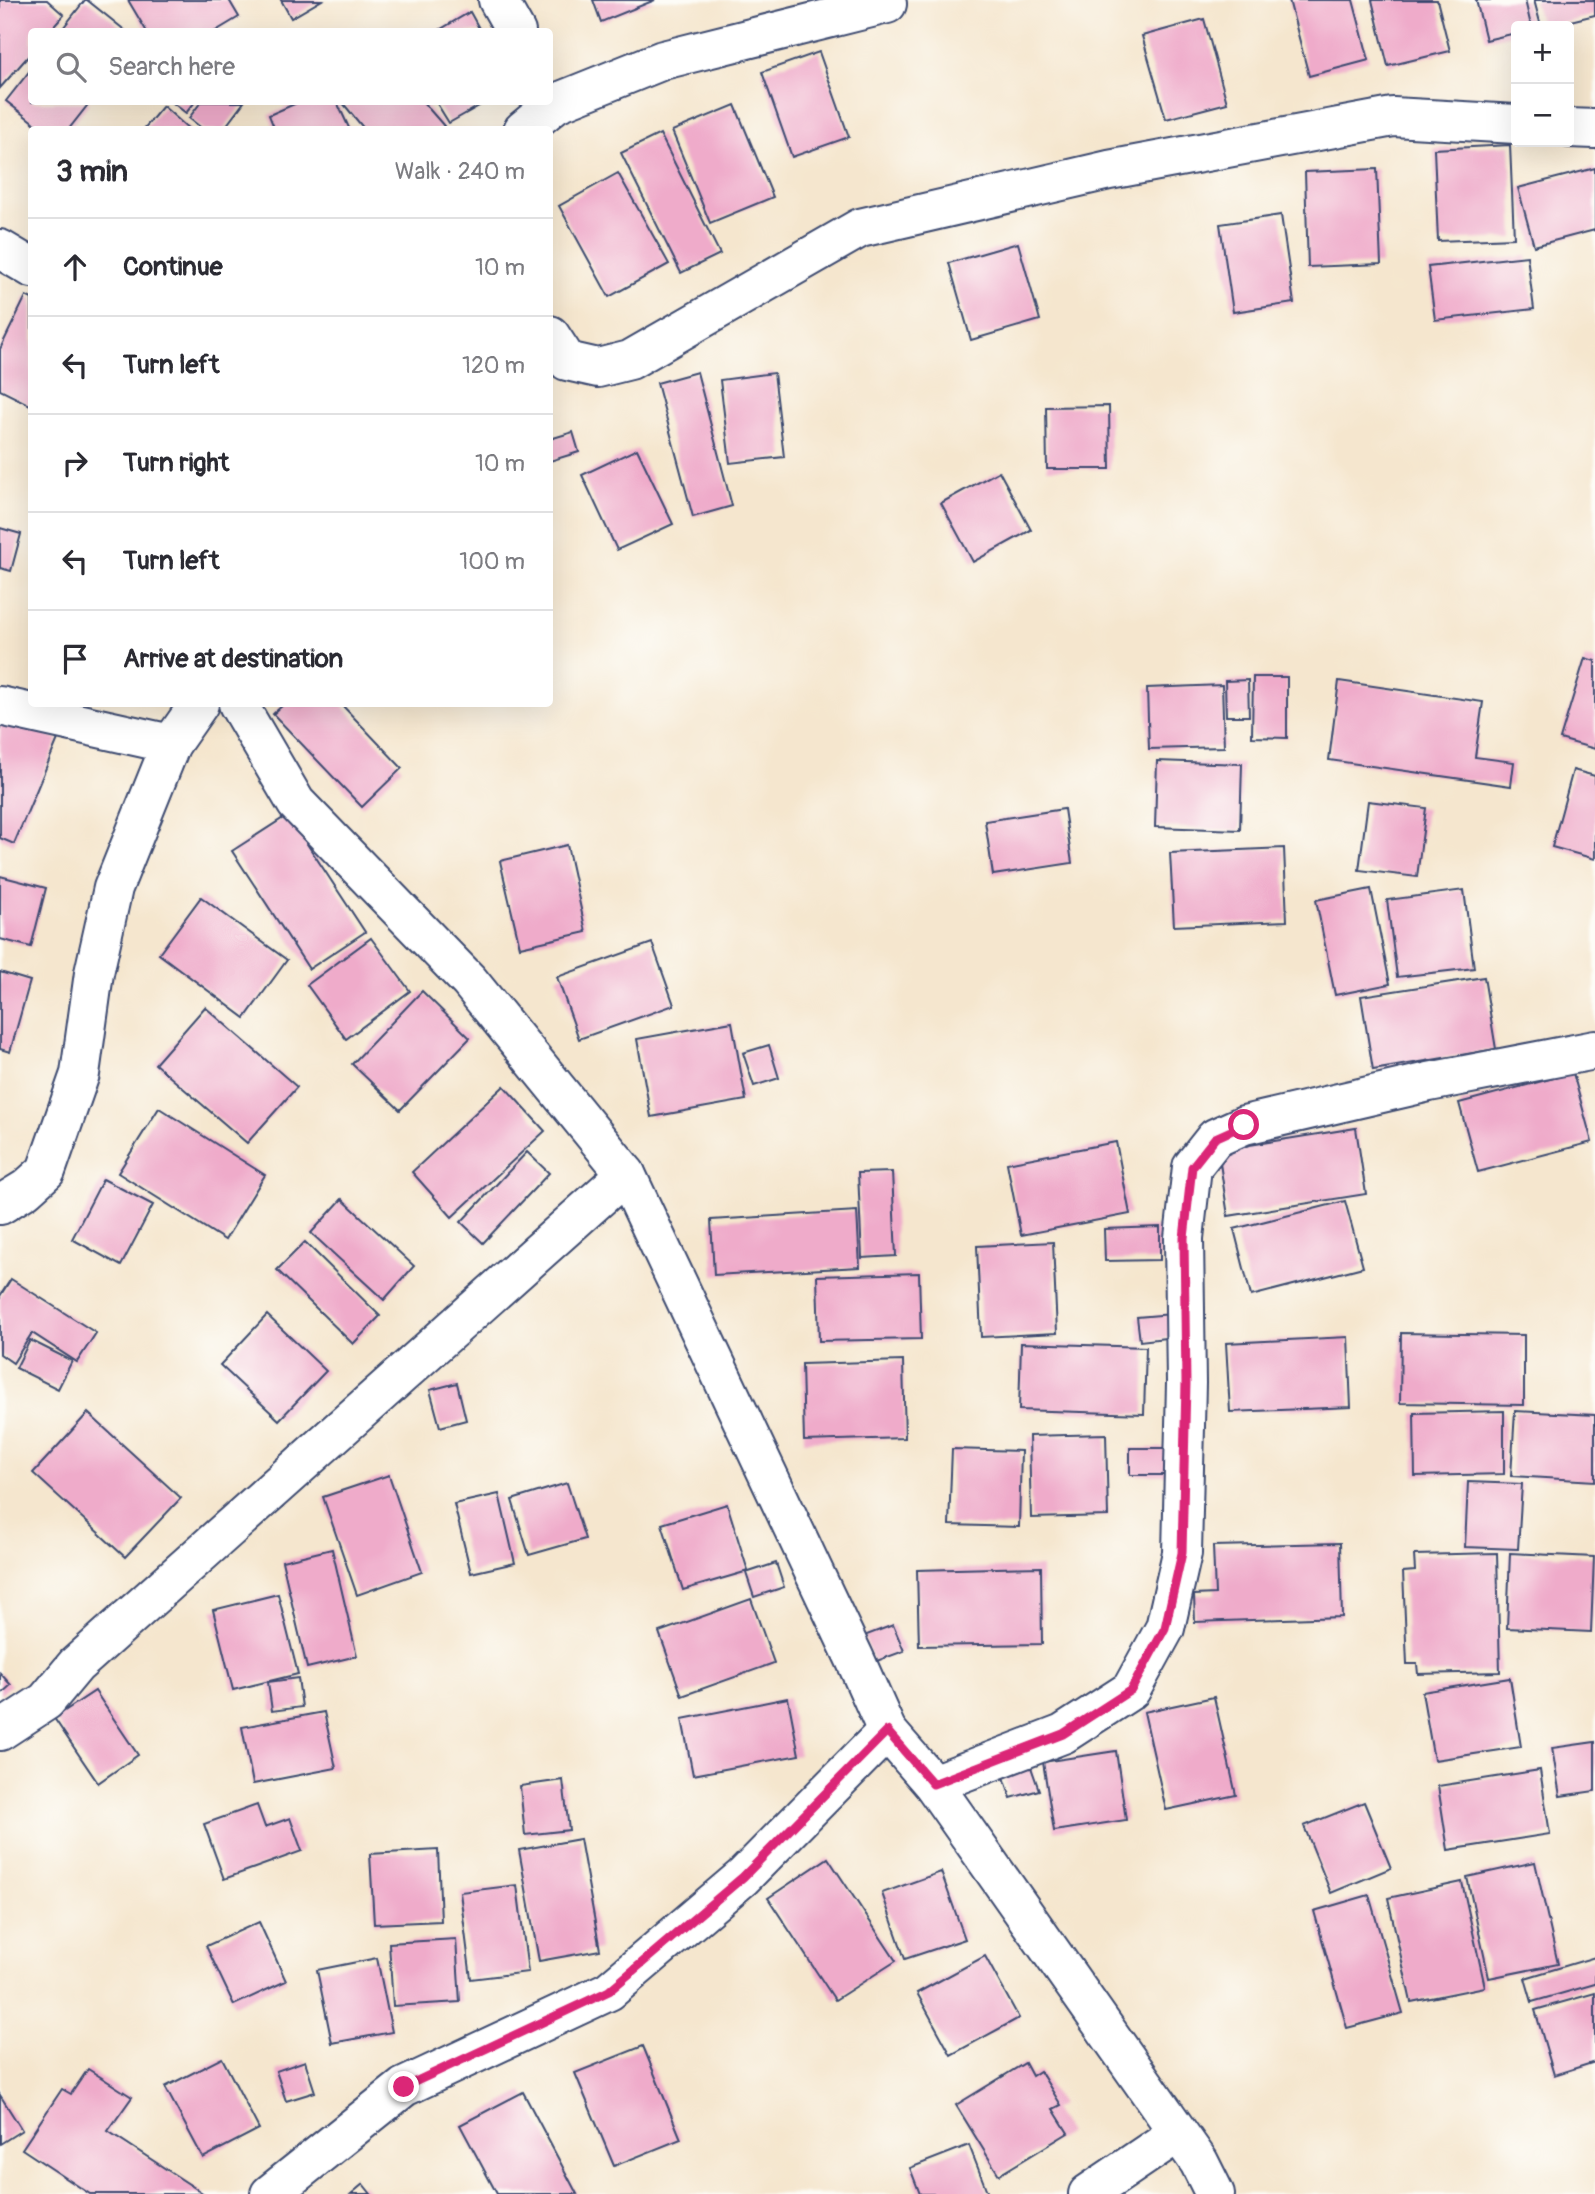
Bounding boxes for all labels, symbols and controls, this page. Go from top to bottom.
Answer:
map controls [1511,21,1574,147]
button: + [1511,21,1574,84]
search box [28,28,553,105]
icon: search [52,48,90,86]
text: Search here [108,51,235,83]
button: − [1511,84,1574,147]
text: 3 min [56,153,128,190]
text: Walk · 240 m [395,157,525,186]
icon: ahead [56,248,94,286]
text: Continue [123,251,223,283]
text: 10 m [475,253,525,282]
icon: left [56,346,94,384]
text: Turn left [123,349,219,381]
text: 120 m [462,351,525,380]
icon: right [56,444,94,482]
text: Turn right [123,447,229,479]
text: 10 m [475,449,525,478]
icon: left [56,542,94,580]
text: Turn left [123,545,219,577]
text: 100 m [459,547,525,576]
icon: arrive [56,640,94,678]
text: Arrive at destination [123,643,343,675]
route start [1228,1109,1259,1140]
route end [388,2071,419,2102]

